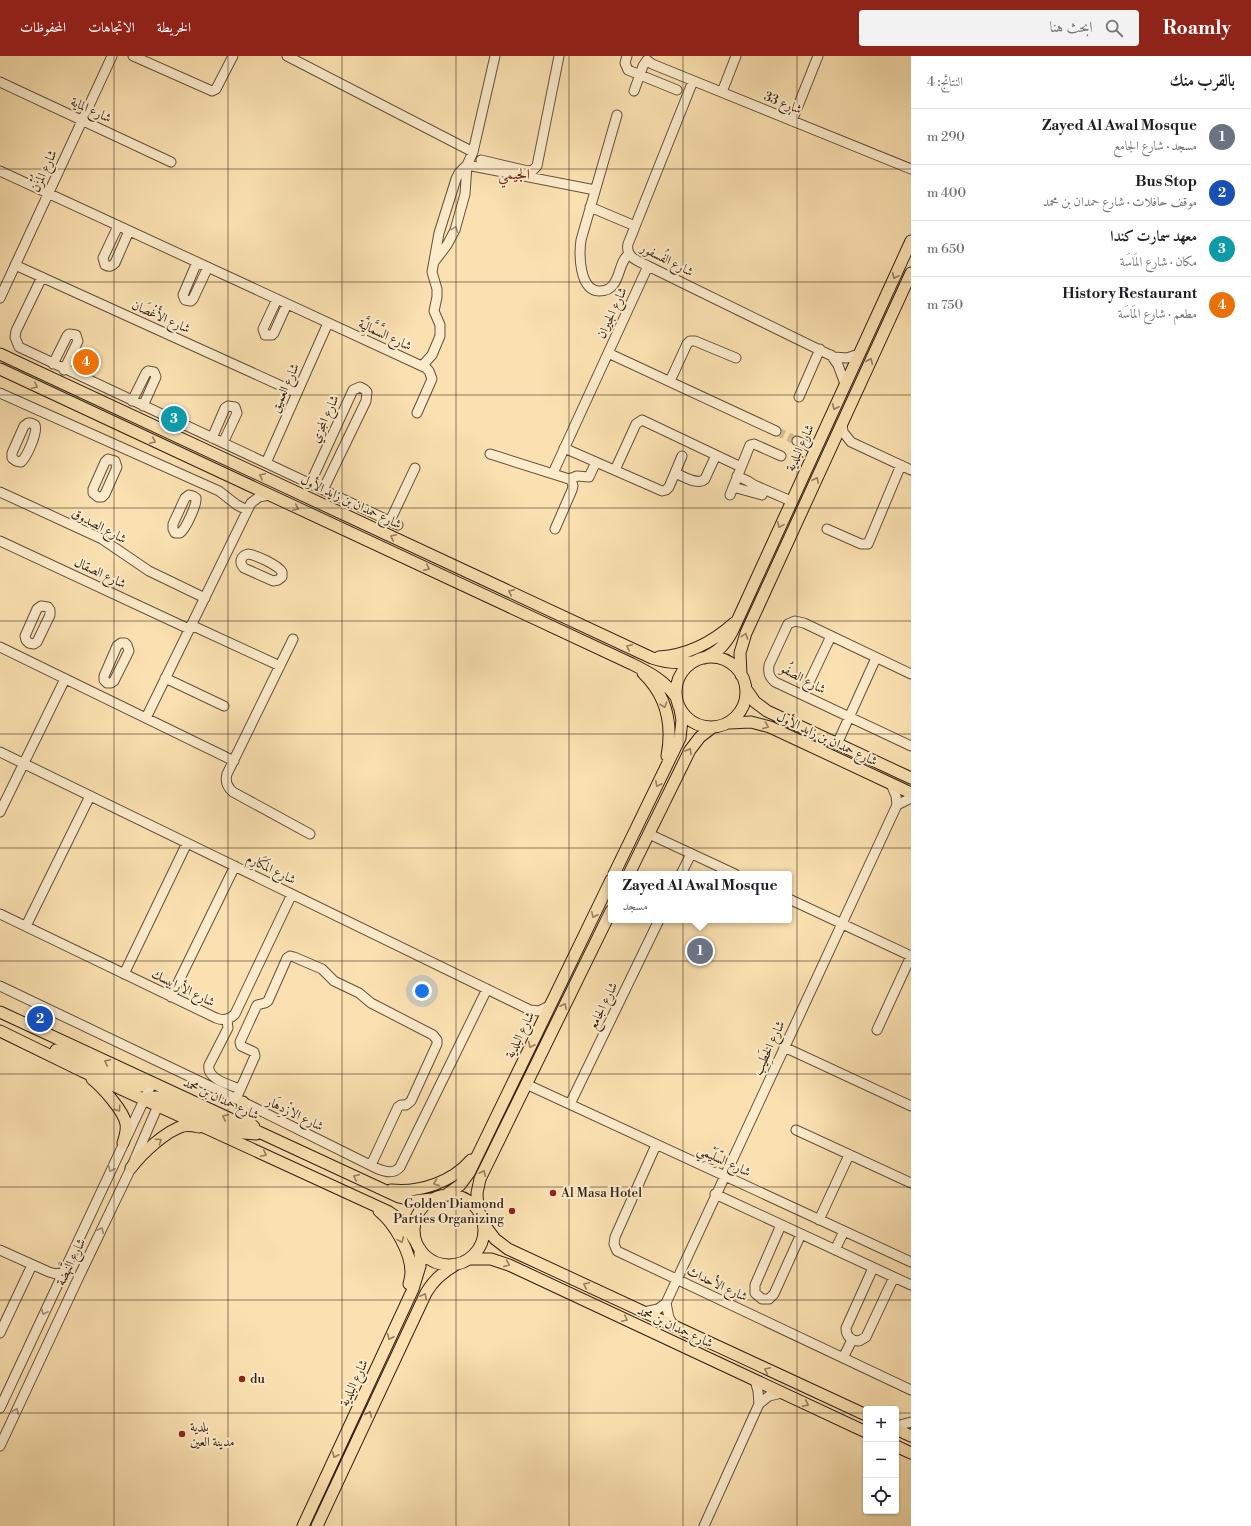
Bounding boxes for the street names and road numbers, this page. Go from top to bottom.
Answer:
street label: شارع 33 [761,88,804,121]
street label: شارع الماية [67,94,114,129]
street label: شارع المُزْن [25,146,63,196]
street label: شارع الفُسفور [635,236,697,283]
street label: شارع الجيران [593,285,634,343]
street label: شارع الأَغْصَان [128,294,194,340]
street label: شارع السَّمَّالِيَّة [354,312,416,357]
street label: شارع العميق [267,361,306,416]
street label: شارع المجزي [307,393,345,447]
street label: شارع البلدية [782,422,820,475]
street label: شارع حمدان بن زايد الأول [297,471,404,535]
street label: شارع الصدوق [67,505,129,550]
street label: شارع الصقال [70,554,129,595]
street label: شارع الصفُو [774,657,830,700]
street label: شارع حمدان بن زايد الأول [773,708,880,772]
street label: شارع المَكَارِم [242,848,299,891]
street label: شارع الأرابيسك [147,965,218,1013]
street label: شارع الجامع [585,980,625,1034]
street label: شارع البلدية [502,1009,541,1062]
street label: شارع الخَطِيب [748,1017,791,1079]
street label: شارع حمدان بن محمد [179,1074,261,1126]
street label: شارع الازْدِهَار [261,1091,327,1137]
street label: شارع السِّلَيْمِي [693,1140,754,1184]
street label: شارع النَّهضة [49,1234,92,1290]
street label: شارع الأحداث [683,1262,750,1308]
street label: شارع حمدان بن محمد [633,1302,715,1354]
street label: شارع البلدية [336,1357,374,1410]

